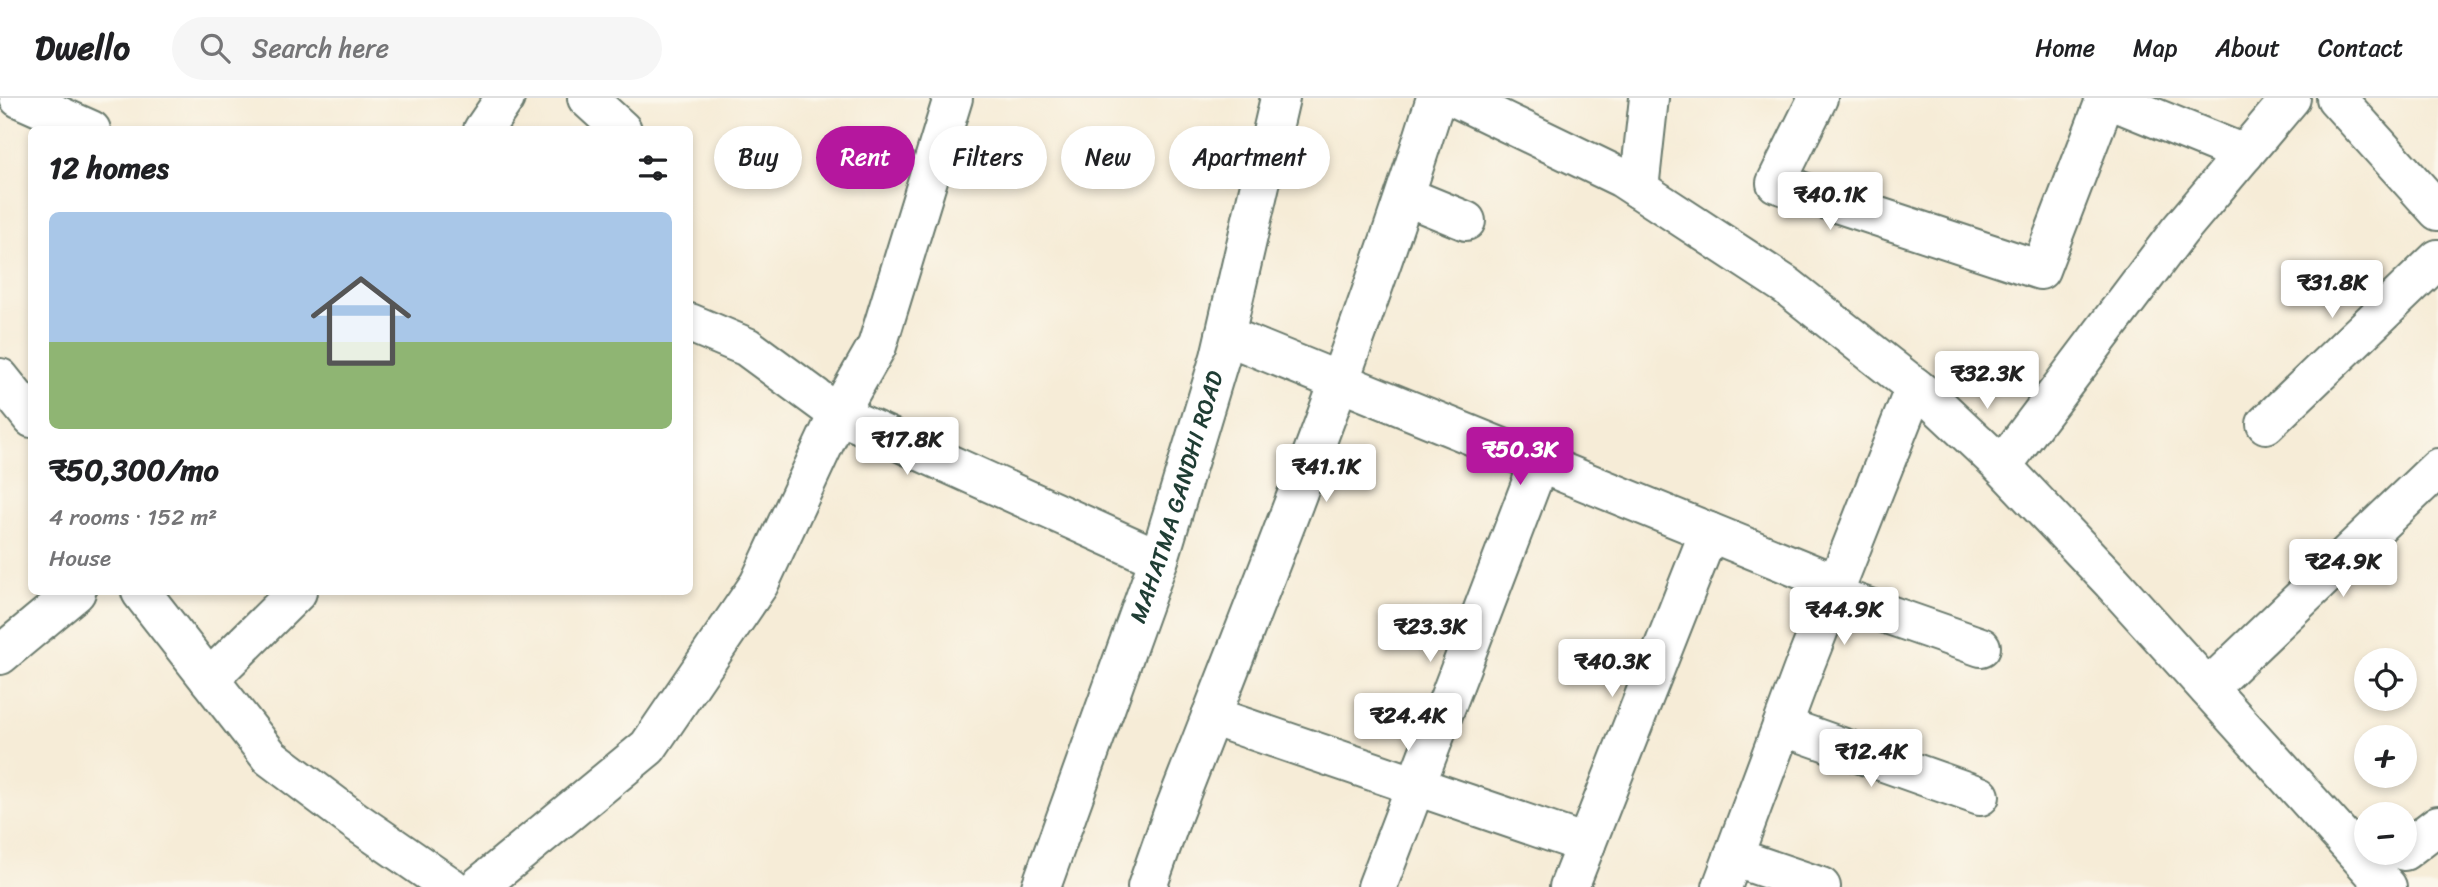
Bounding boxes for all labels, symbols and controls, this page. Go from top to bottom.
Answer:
search box [172,17,662,80]
text: Dwello [35,19,130,77]
text: Search here [252,25,389,71]
text: Home [2035,27,2095,69]
text: Map [2133,27,2177,69]
text: About [2215,27,2280,69]
text: Contact [2318,27,2403,69]
icon: search [196,29,234,67]
chip: Buy [714,126,802,189]
chip: Rent [816,126,915,189]
chip: Filters [929,126,1047,189]
chip: New [1061,126,1155,189]
chip: Apartment [1169,126,1330,189]
text: 12 homes [49,141,169,195]
icon: filters [634,149,672,187]
pin: ₹40.1K [1773,172,1887,232]
text: ₹40.1K [1794,174,1866,215]
icon: home [298,258,424,384]
pin: ₹31.8K [2275,260,2389,320]
text: ₹31.8K [2297,262,2367,303]
pin: ₹32.3K [1930,352,2044,411]
text: ₹32.3K [1951,353,2023,394]
street label: MAHATMA GANDHI ROAD [1117,366,1235,629]
pin: ₹17.8K [850,418,964,477]
text: ₹17.8K [872,419,942,460]
pin: ₹50.3K [1463,428,1577,487]
text: ₹50.3K [1482,429,1558,470]
text: ₹50,300/mo [49,443,219,497]
pin: ₹41.1K [1269,444,1383,504]
text: ₹41.1K [1292,446,1360,487]
text: 4 rooms · 152 m² [49,497,217,538]
text: House [49,538,111,579]
pin: ₹24.9K [2286,540,2400,599]
text: ₹24.9K [2305,541,2381,582]
pin: ₹44.9K [1787,588,1901,647]
text: ₹44.9K [1806,589,1882,630]
pin: ₹23.3K [1373,604,1487,664]
text: ₹23.3K [1394,606,1466,647]
pin: ₹40.3K [1555,640,1669,699]
text: ₹40.3K [1574,641,1650,682]
map controls [2354,648,2417,865]
button: locate [2354,648,2417,711]
pin: ₹24.4K [1351,694,1465,753]
text: ₹24.4K [1370,695,1446,736]
button: + [2354,725,2417,788]
pin: ₹12.4K [1814,730,1928,789]
text: ₹12.4K [1835,731,1907,772]
button: − [2354,802,2417,865]

